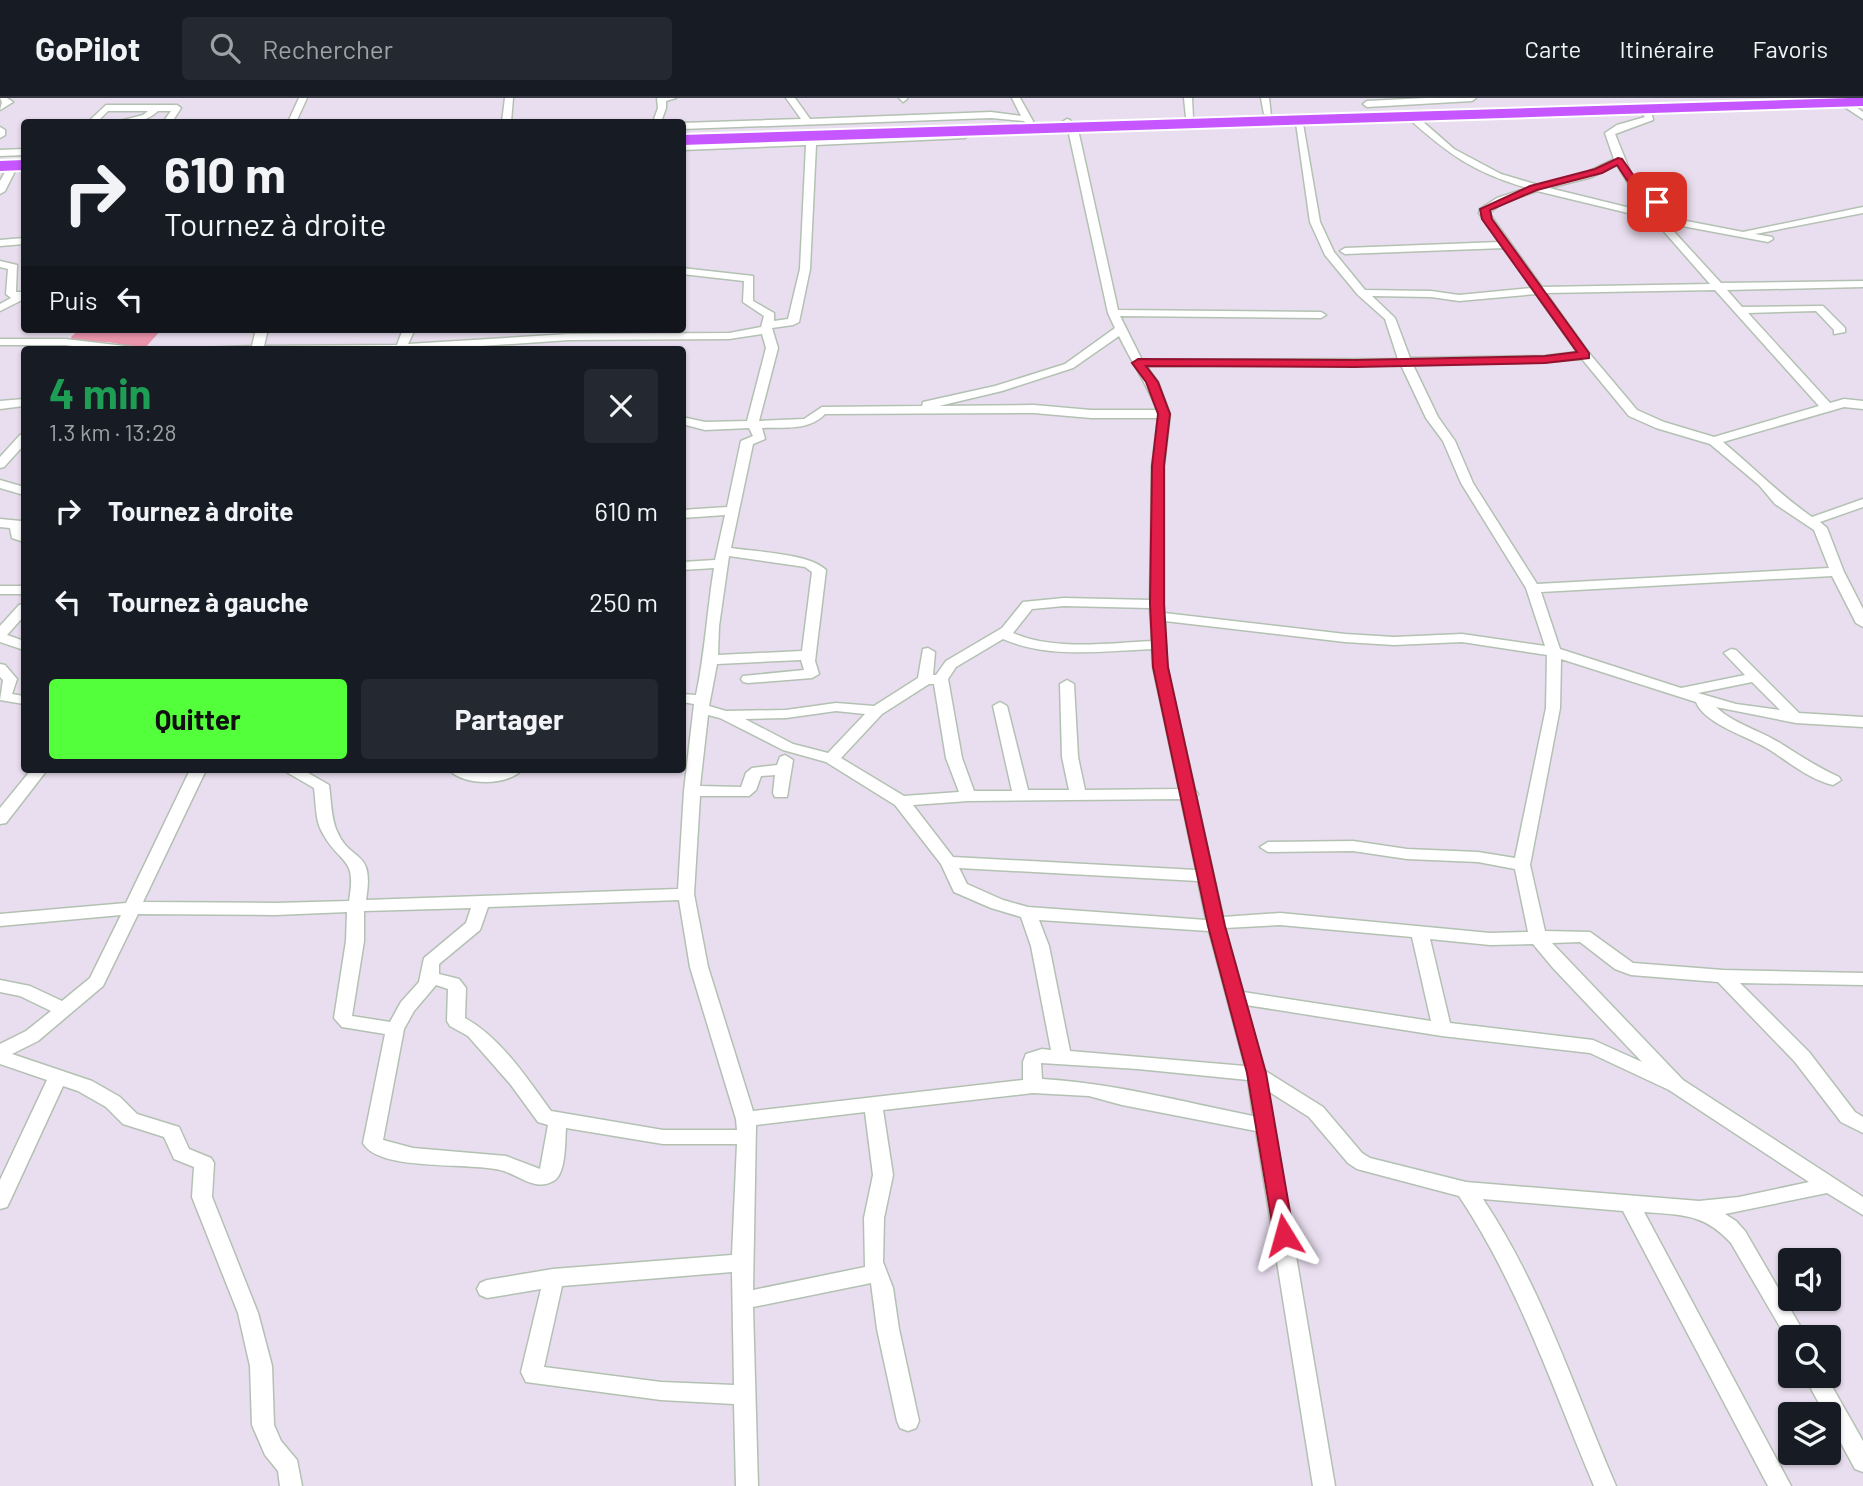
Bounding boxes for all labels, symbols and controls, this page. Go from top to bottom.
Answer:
search box [182,17,672,80]
text: GoPilot [35,28,140,68]
icon: search [206,29,244,67]
text: Rechercher [262,33,393,64]
text: Carte [1525,34,1581,63]
text: Itinéraire [1619,34,1715,63]
text: Favoris [1753,34,1828,63]
text: 610 m [164,144,286,203]
icon: right [49,147,140,238]
pin [1627,172,1687,232]
icon: arrive [1638,183,1676,221]
text: Tournez à droite [164,204,386,242]
icon: left [111,280,149,318]
text: Puis [49,284,97,315]
text: 4 min [49,367,152,417]
button: close [584,369,658,443]
text: 1.3 km · 13:28 [49,418,176,446]
icon: right [49,492,87,530]
text: Tournez à droite [108,495,293,526]
text: 610 m [595,495,658,526]
icon: left [49,583,87,621]
text: Tournez à gauche [108,586,309,617]
text: 250 m [589,586,658,617]
button: Quitter [49,679,347,759]
button: Partager [361,679,658,759]
position arrow [1247,1198,1321,1272]
map controls [1778,1248,1841,1465]
button: sound [1778,1248,1841,1311]
button: search [1778,1325,1841,1388]
button: layers [1778,1402,1841,1465]

